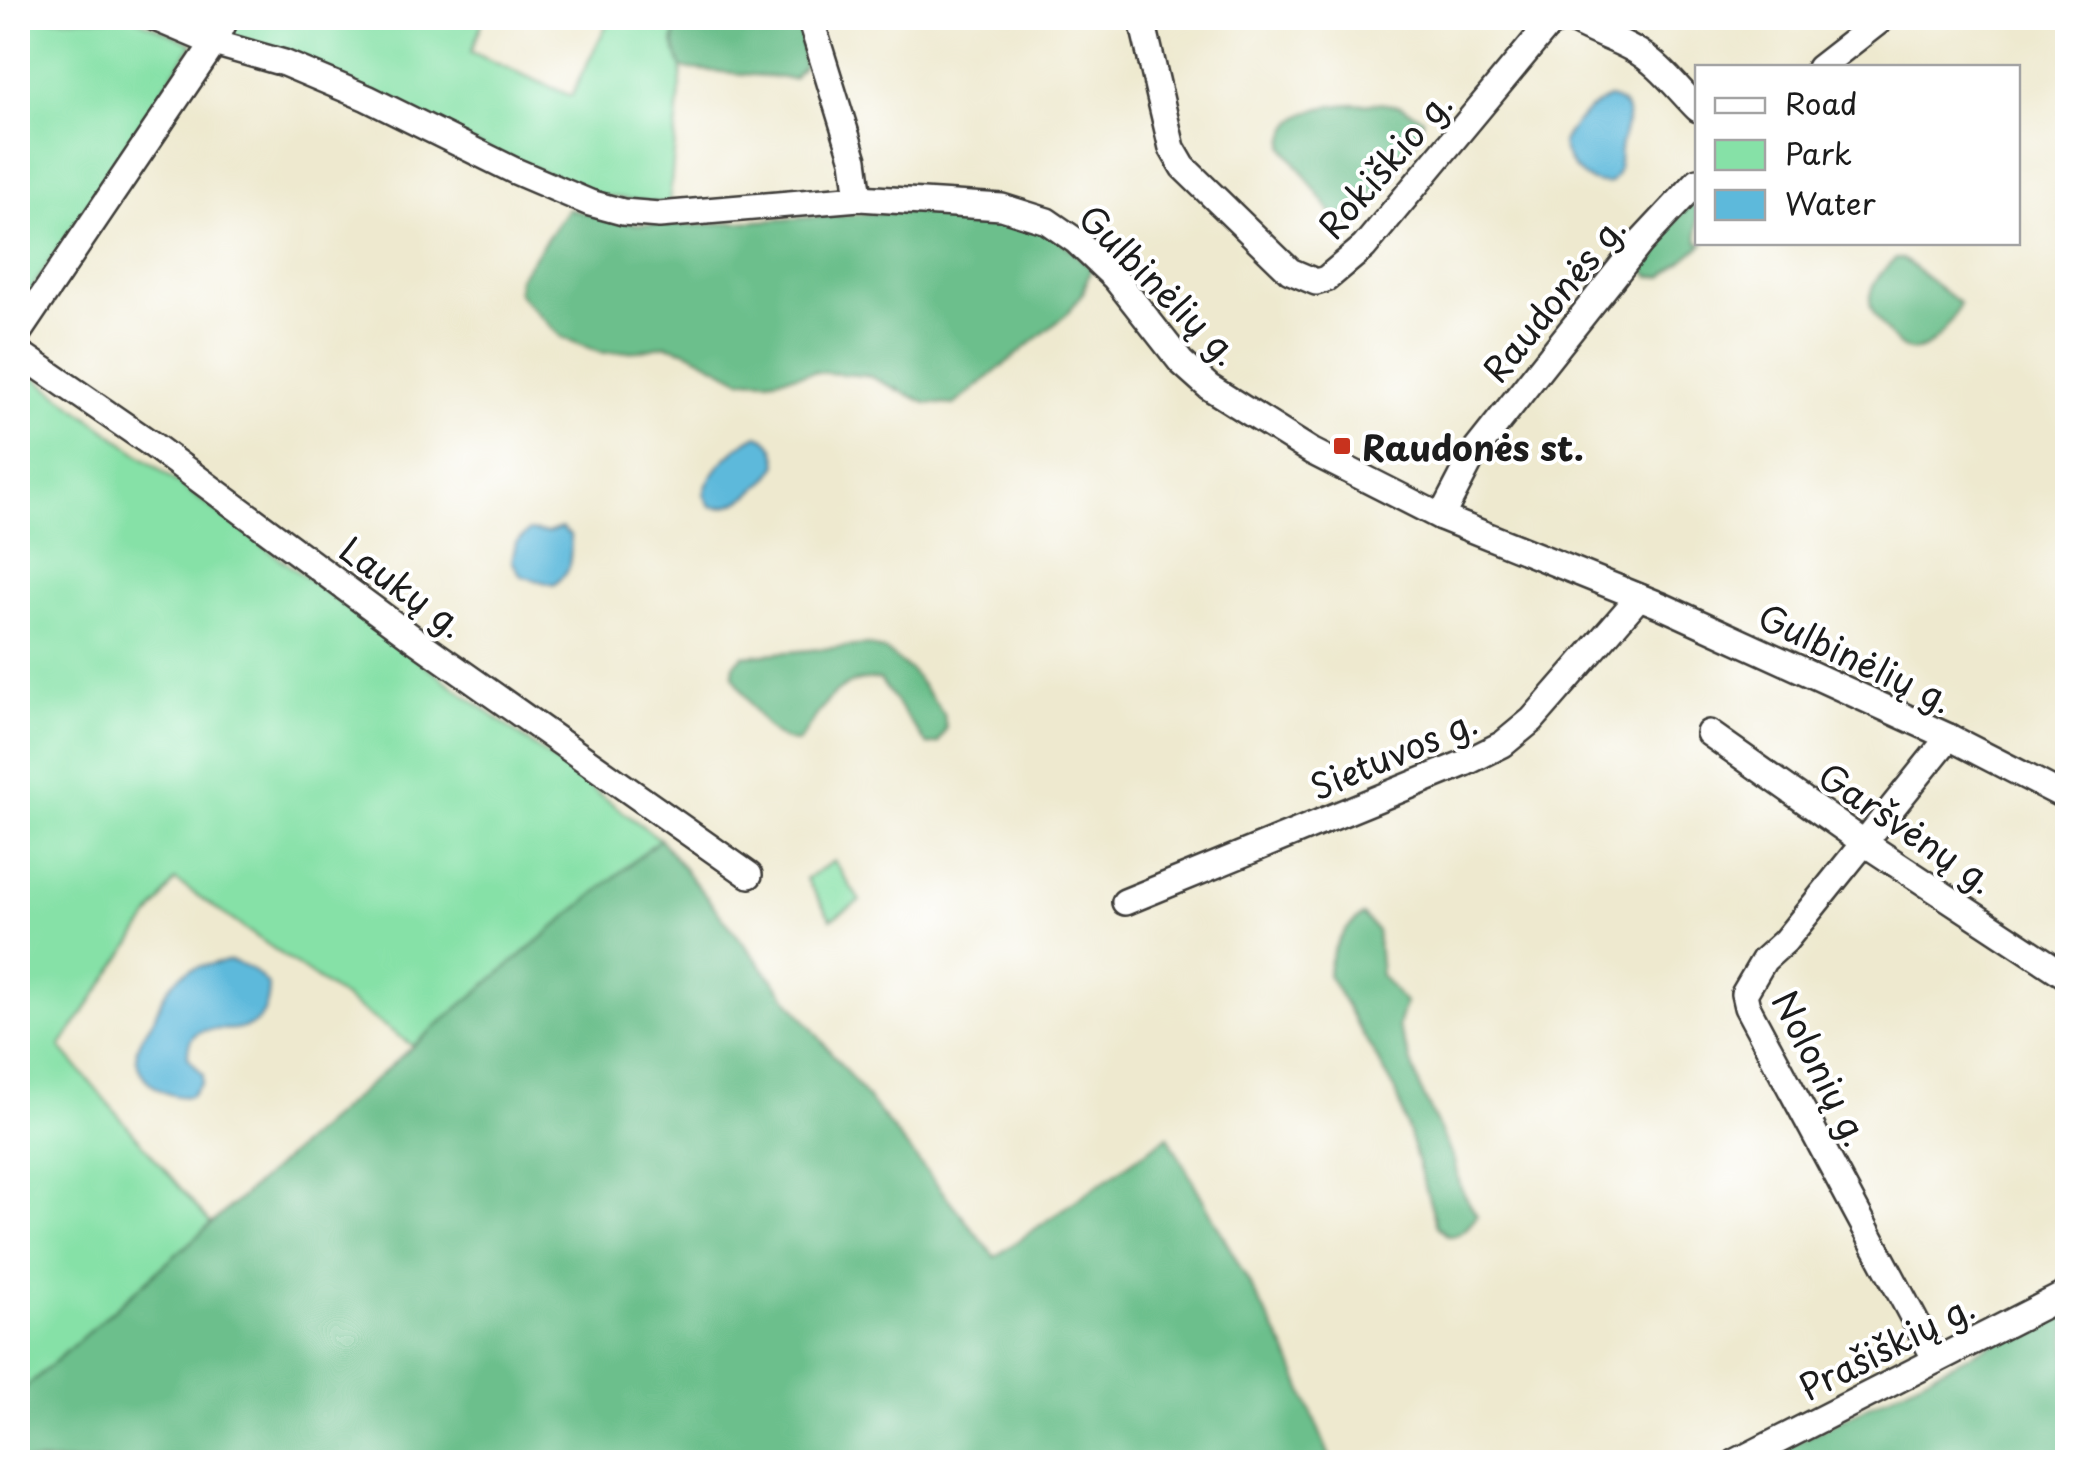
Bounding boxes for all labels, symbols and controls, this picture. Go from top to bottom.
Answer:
legend [1695,65,2020,245]
street label: Rokiškio g. [1304,78,1464,250]
text: Road [1785,80,1858,125]
text: Park [1785,130,1852,175]
text: Water [1785,180,1876,225]
street label: Gulbinėlių g. [1067,191,1253,377]
street label: Raudonės g. [1469,203,1637,393]
place label: Raudonės st. [1362,420,1584,473]
marker: Raudonės st. [1331,435,1353,457]
street label: Laukų g. [329,522,477,650]
street label: Gulbinėlių g. [1750,589,1962,725]
street label: Sietuvos g. [1301,694,1485,812]
street label: Garšvėnų g. [1808,748,2006,906]
street label: Nolonių g. [1760,981,1884,1155]
street label: Prašiškių g. [1789,1279,1983,1413]

